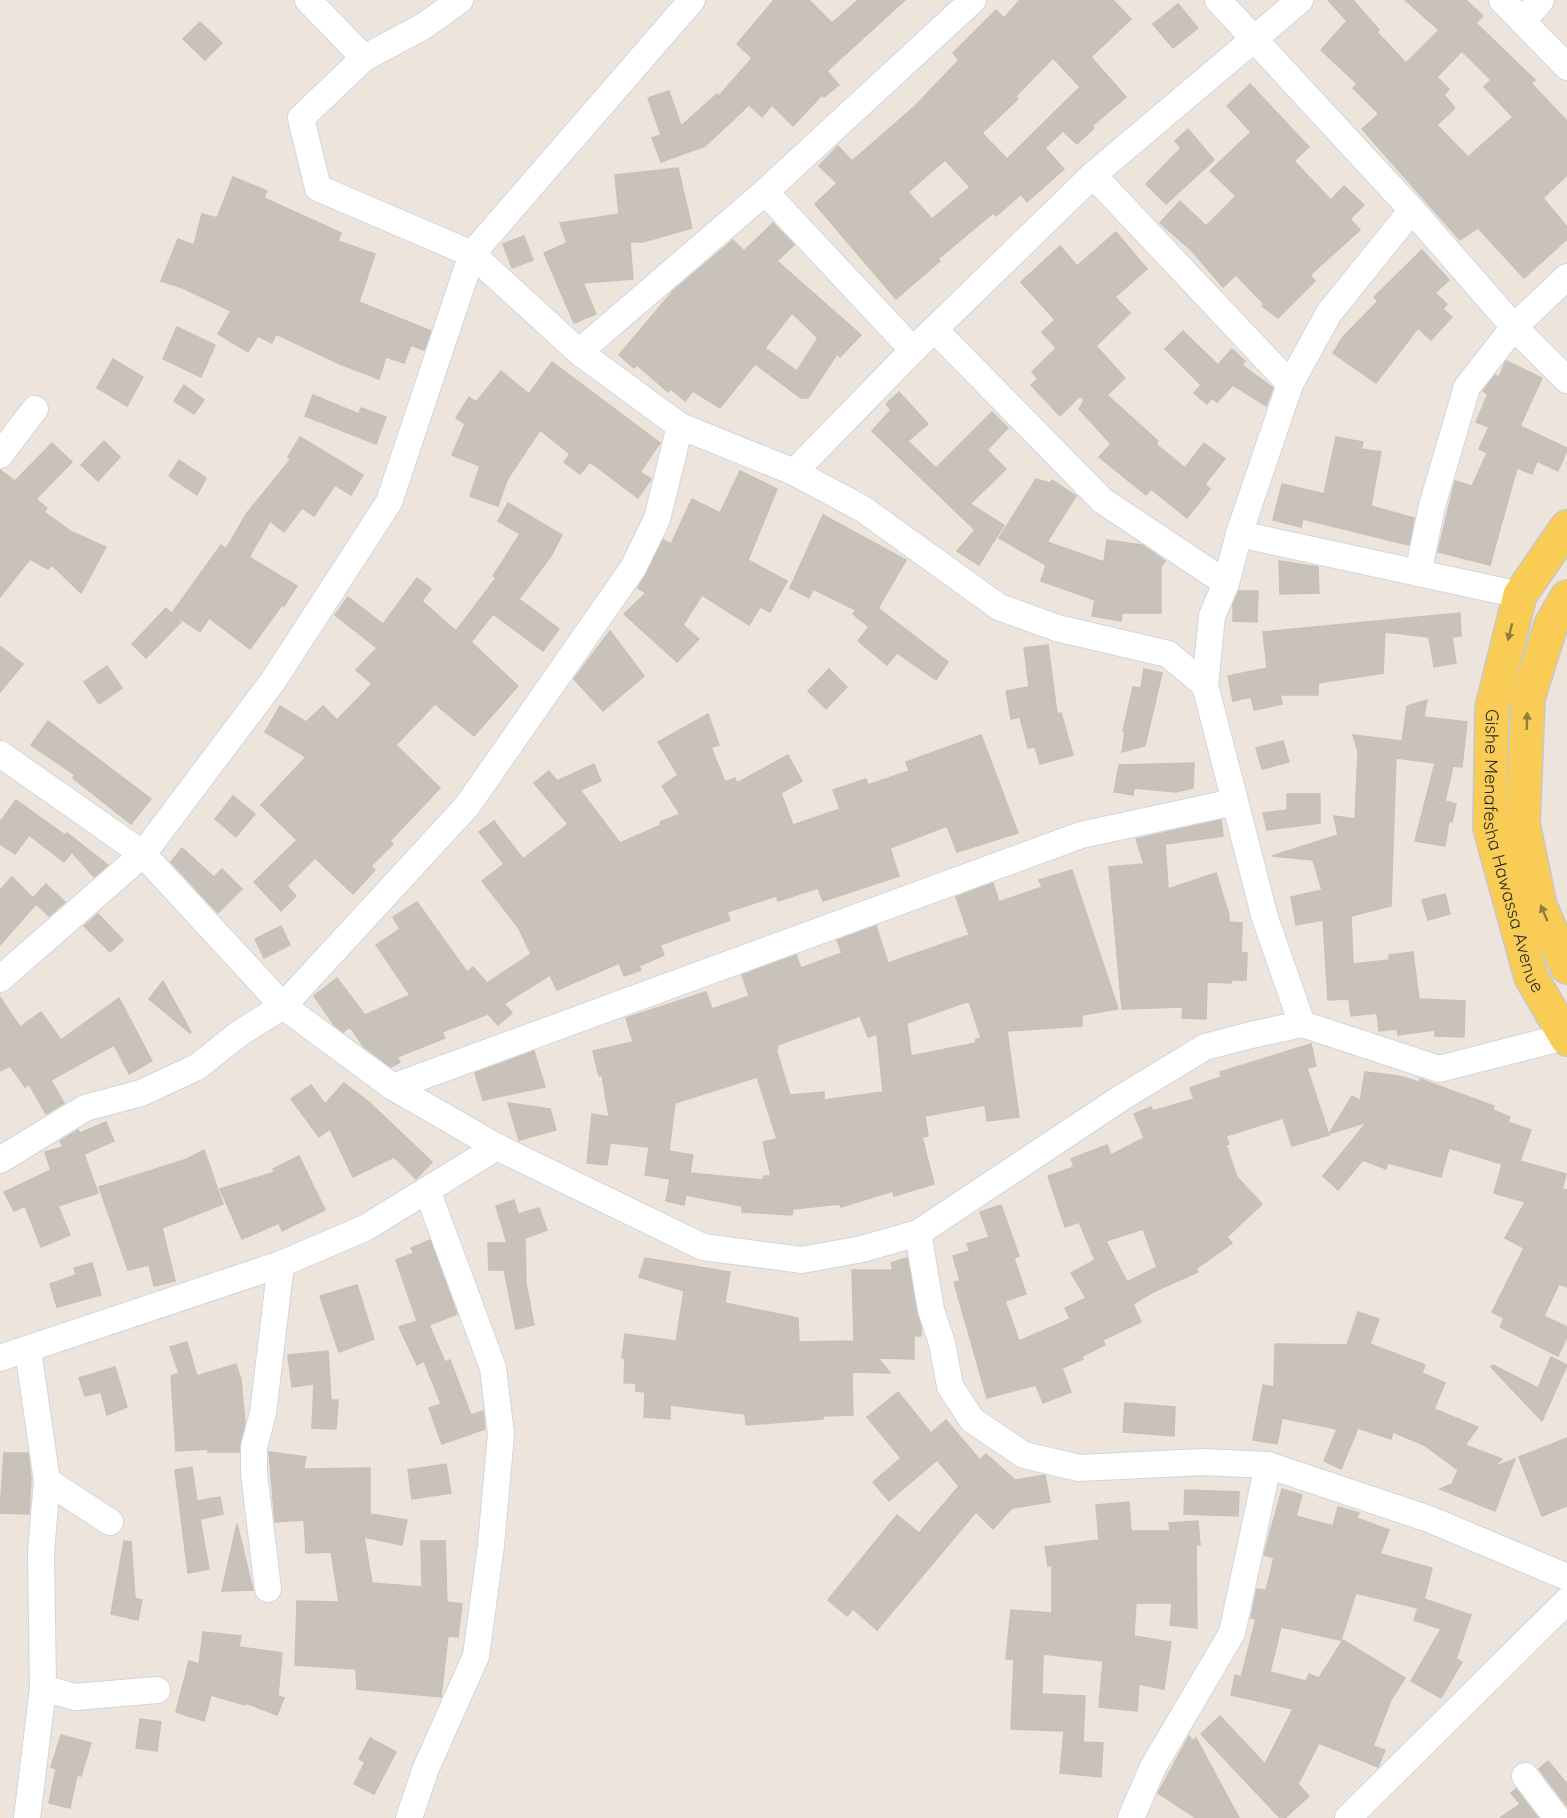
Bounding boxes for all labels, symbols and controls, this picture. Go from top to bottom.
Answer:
one-way arrow [1505,623,1515,642]
street label: Gishe Menafesha Hawassa Avenue [1479,709,1550,997]
one-way arrow [1523,711,1532,730]
one-way arrow [1539,904,1549,922]

